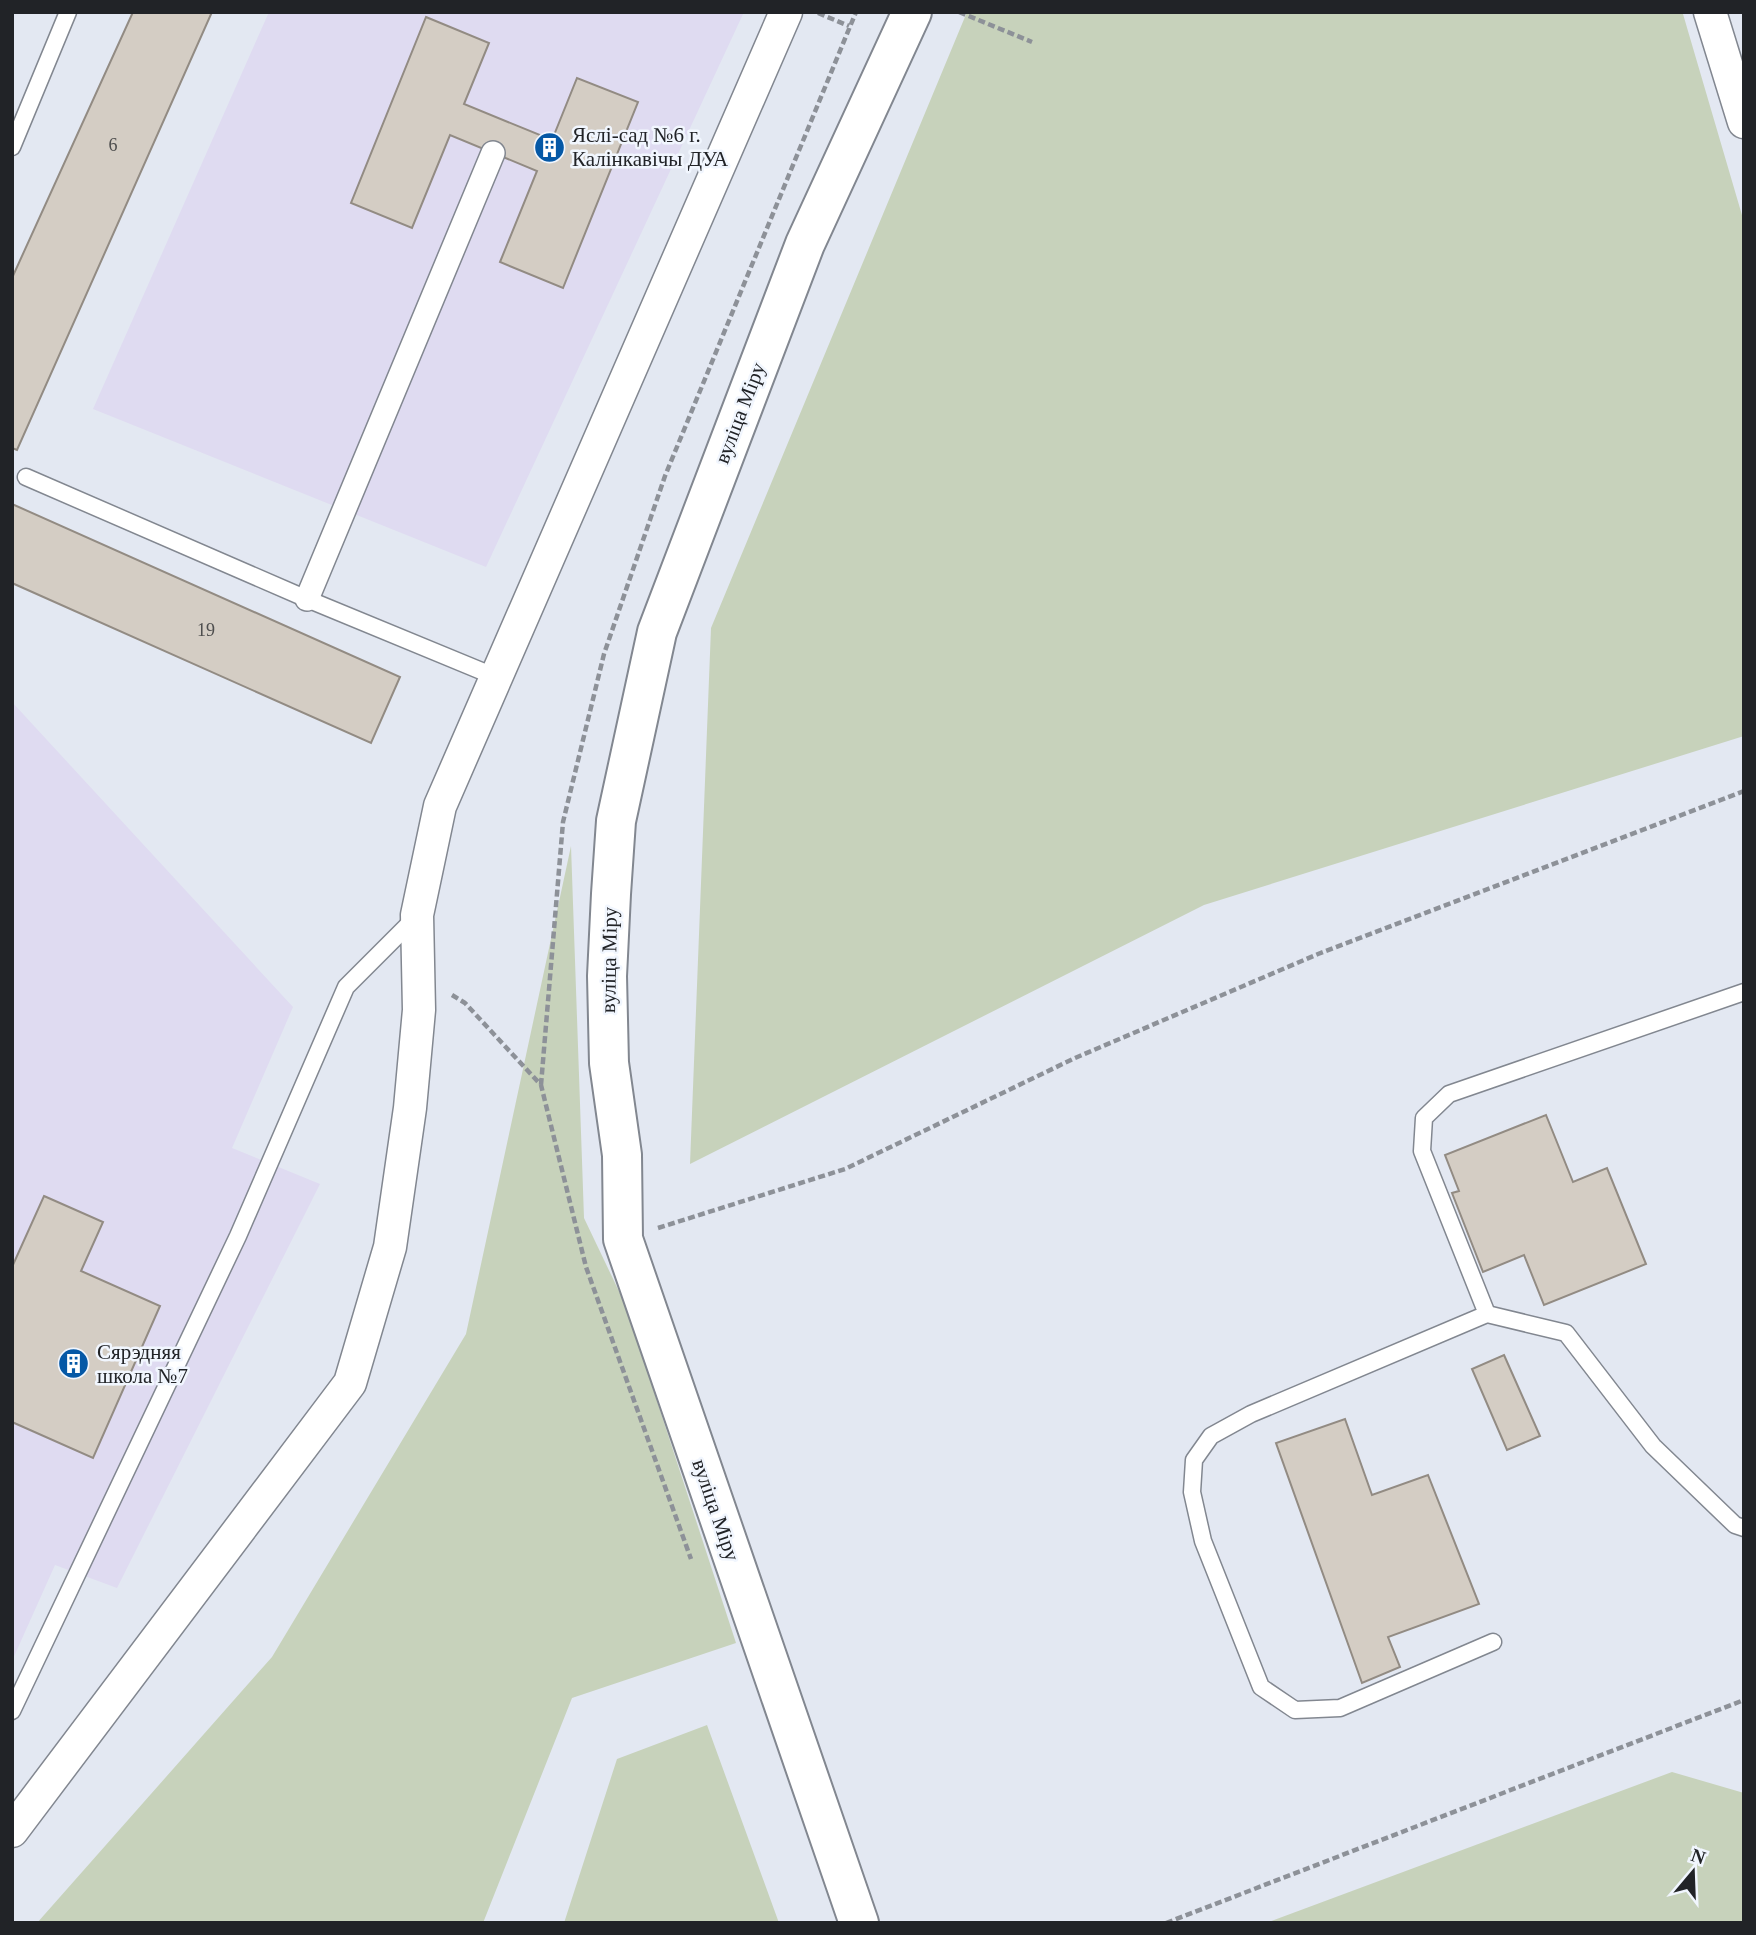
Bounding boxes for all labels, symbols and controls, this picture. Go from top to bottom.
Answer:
place label: Яслі-сад №6 г. Калінкавічы ДУА [572,123,729,171]
building icon: Яслі-сад №6 г. Калінкавічы ДУА [532,130,566,164]
house number: 6 [109,135,118,155]
street label: вуліца Міру [710,359,770,467]
house number: 19 [197,620,215,640]
street label: вуліца Міру [596,906,622,1013]
place label: Сярэдняя школа №7 [97,1340,188,1388]
building icon: Сярэдняя школа №7 [57,1347,91,1381]
street label: вуліца Міру [687,1456,745,1565]
north arrow [1658,1837,1728,1907]
text: N [1688,1844,1709,1869]

